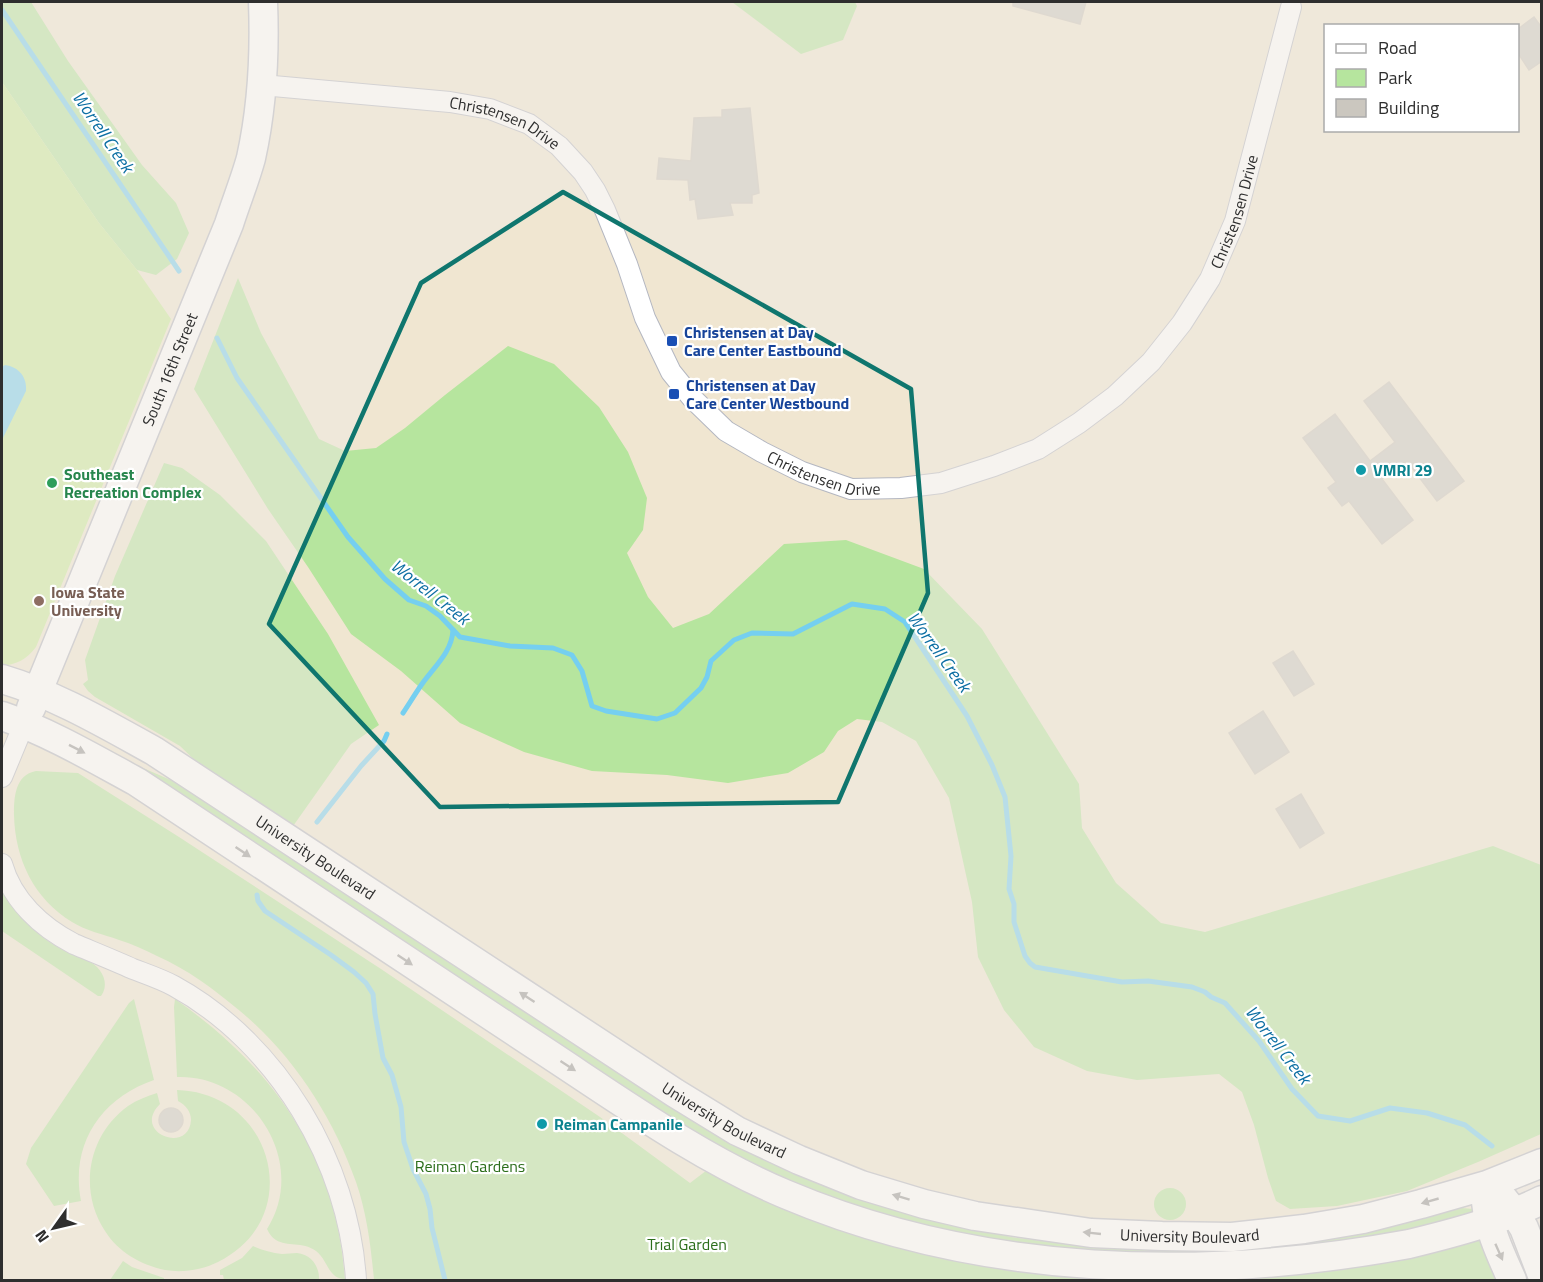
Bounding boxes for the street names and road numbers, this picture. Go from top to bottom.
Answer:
street label: Christensen Drive [448,90,565,155]
street label: Christensen Drive [1204,152,1264,272]
street label: South 16th Street [136,309,204,430]
street label: Christensen Drive [763,444,881,502]
street label: University Boulevard [251,809,381,905]
street label: University Boulevard [657,1076,790,1164]
street label: University Boulevard [1120,1222,1261,1249]

